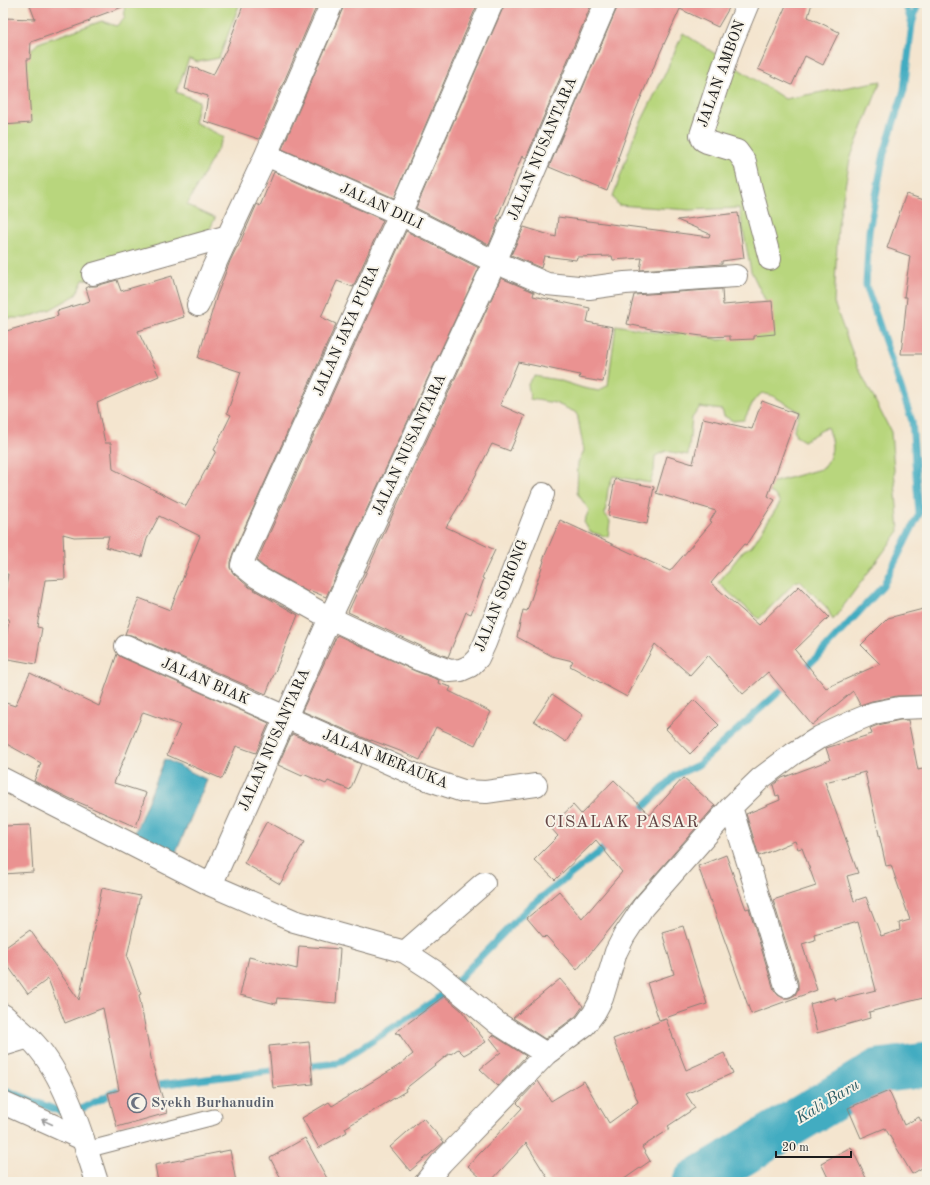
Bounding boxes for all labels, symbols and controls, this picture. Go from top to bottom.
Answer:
street label: JALAN AMBON [696,18,748,129]
street label: JALAN NUSANTARA [506,75,580,223]
street label: JALAN DILI [337,181,425,233]
street label: JALAN JAYA PURA [311,263,383,399]
street label: JALAN NUSANTARA [371,371,450,518]
street label: JALAN SORONG [473,538,531,654]
street label: JALAN BIAK [159,656,251,708]
street label: JALAN NUSANTARA [237,666,313,814]
street label: JALAN MERAUKA [320,728,451,792]
district label: CISALAK PASAR [545,814,699,831]
water label: Kali Baru [793,1077,862,1128]
mosque icon: Syekh Burhanudin [126,1092,148,1114]
place label: Syekh Burhanudin [151,1096,274,1111]
one-way arrow [42,1118,54,1125]
scale bar [776,1133,851,1159]
text: 20 m [782,1142,809,1154]

